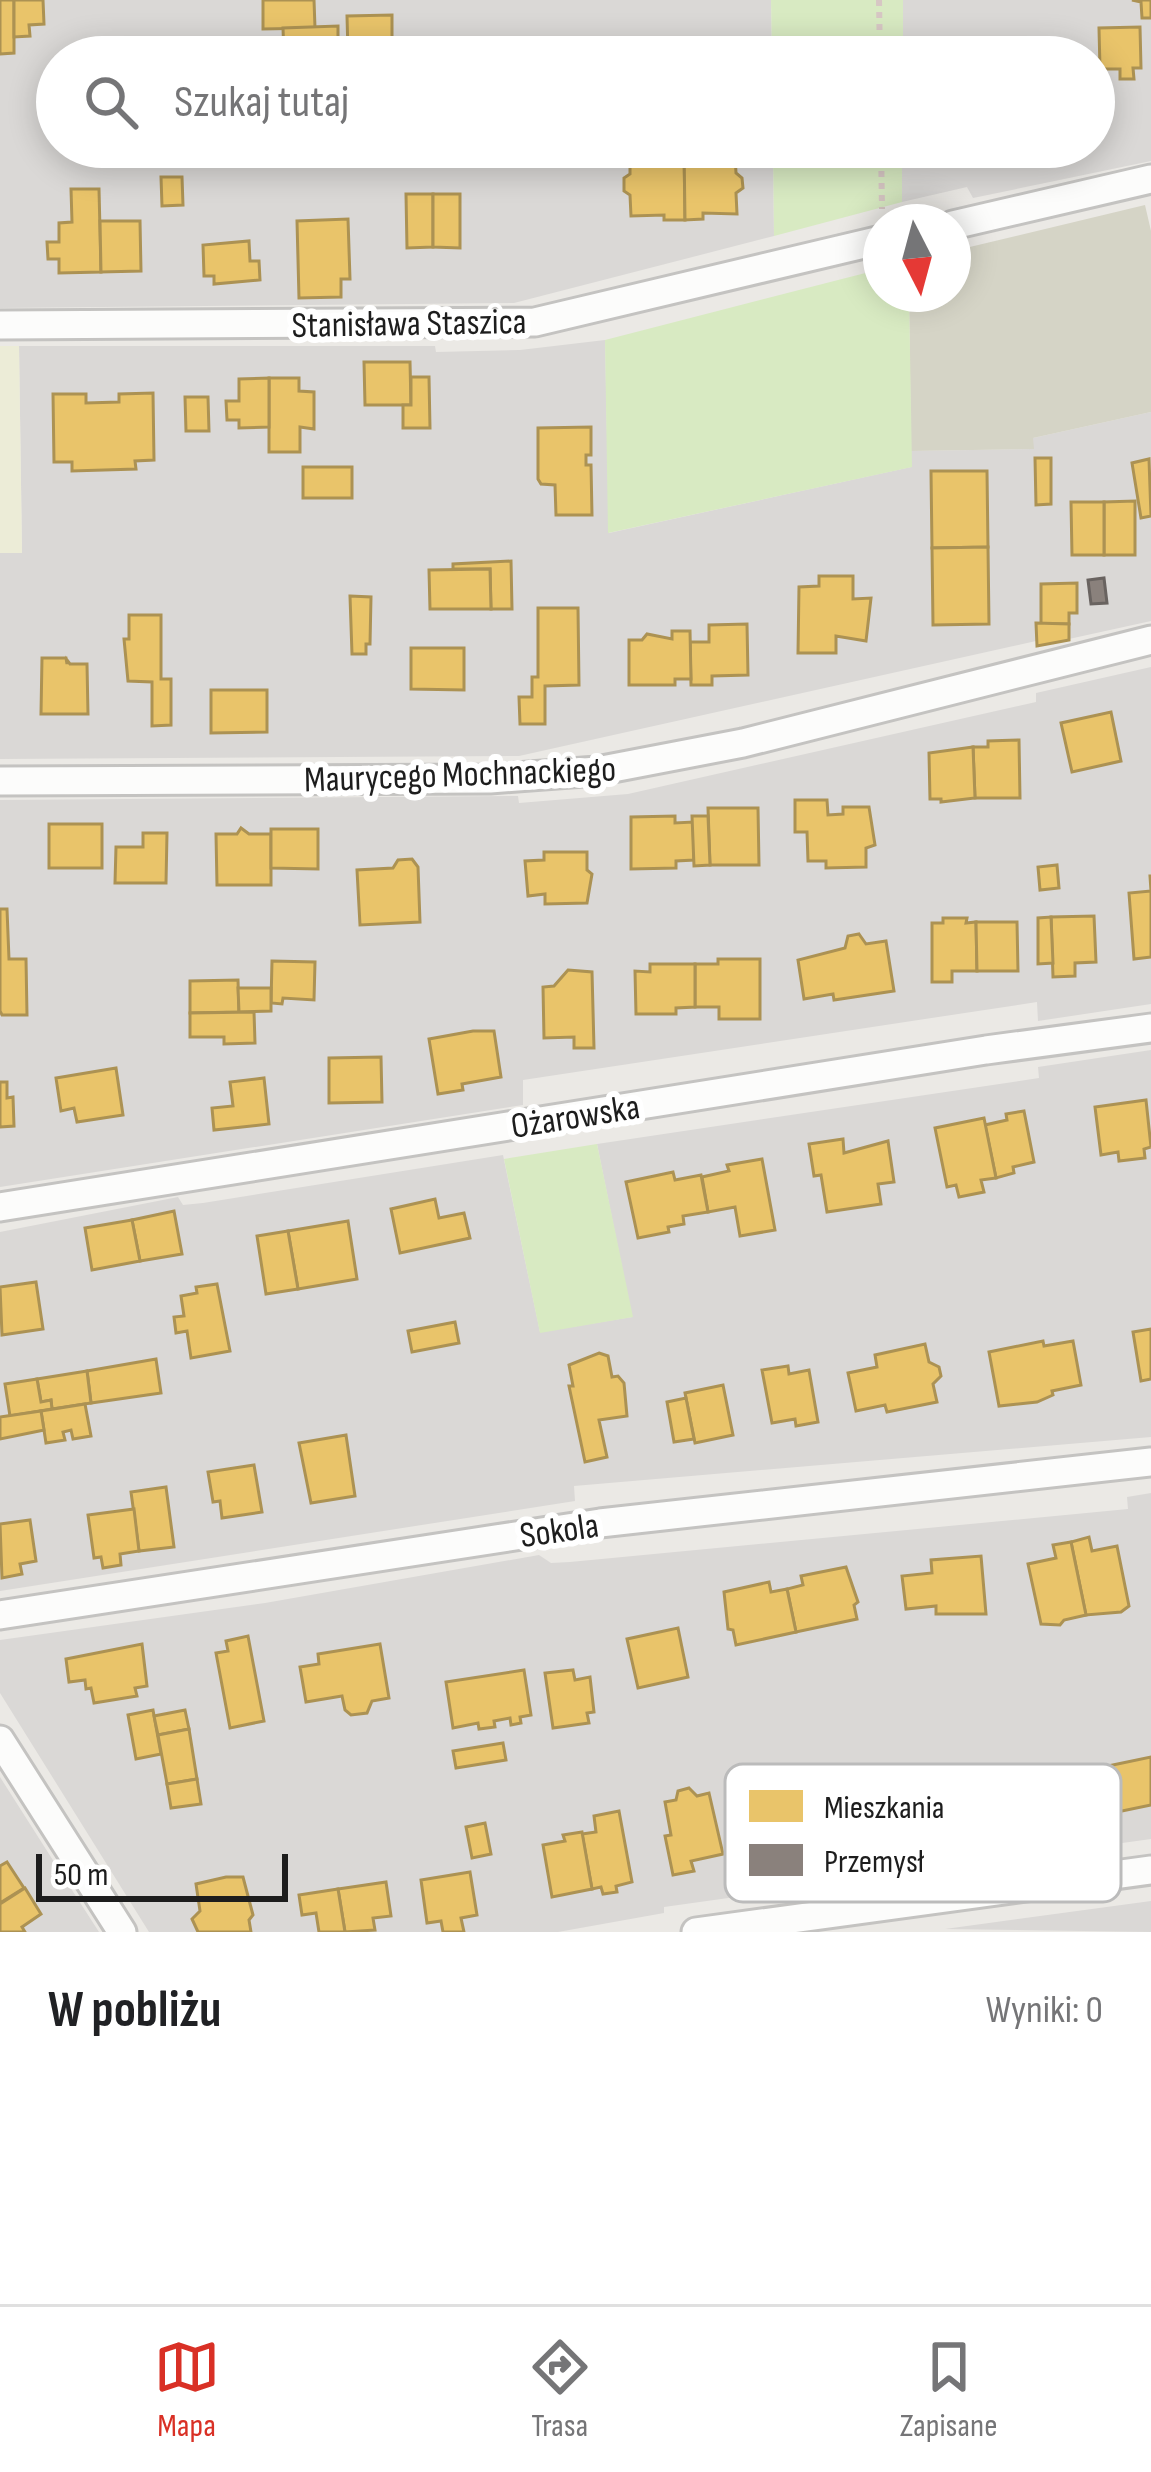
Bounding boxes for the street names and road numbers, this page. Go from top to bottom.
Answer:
street label: Stanisława Staszica [291,301,527,348]
street label: Maurycego Mochnackiego [303,749,617,802]
street label: Ożarowska [508,1086,643,1149]
street label: Sokola [517,1505,601,1558]

